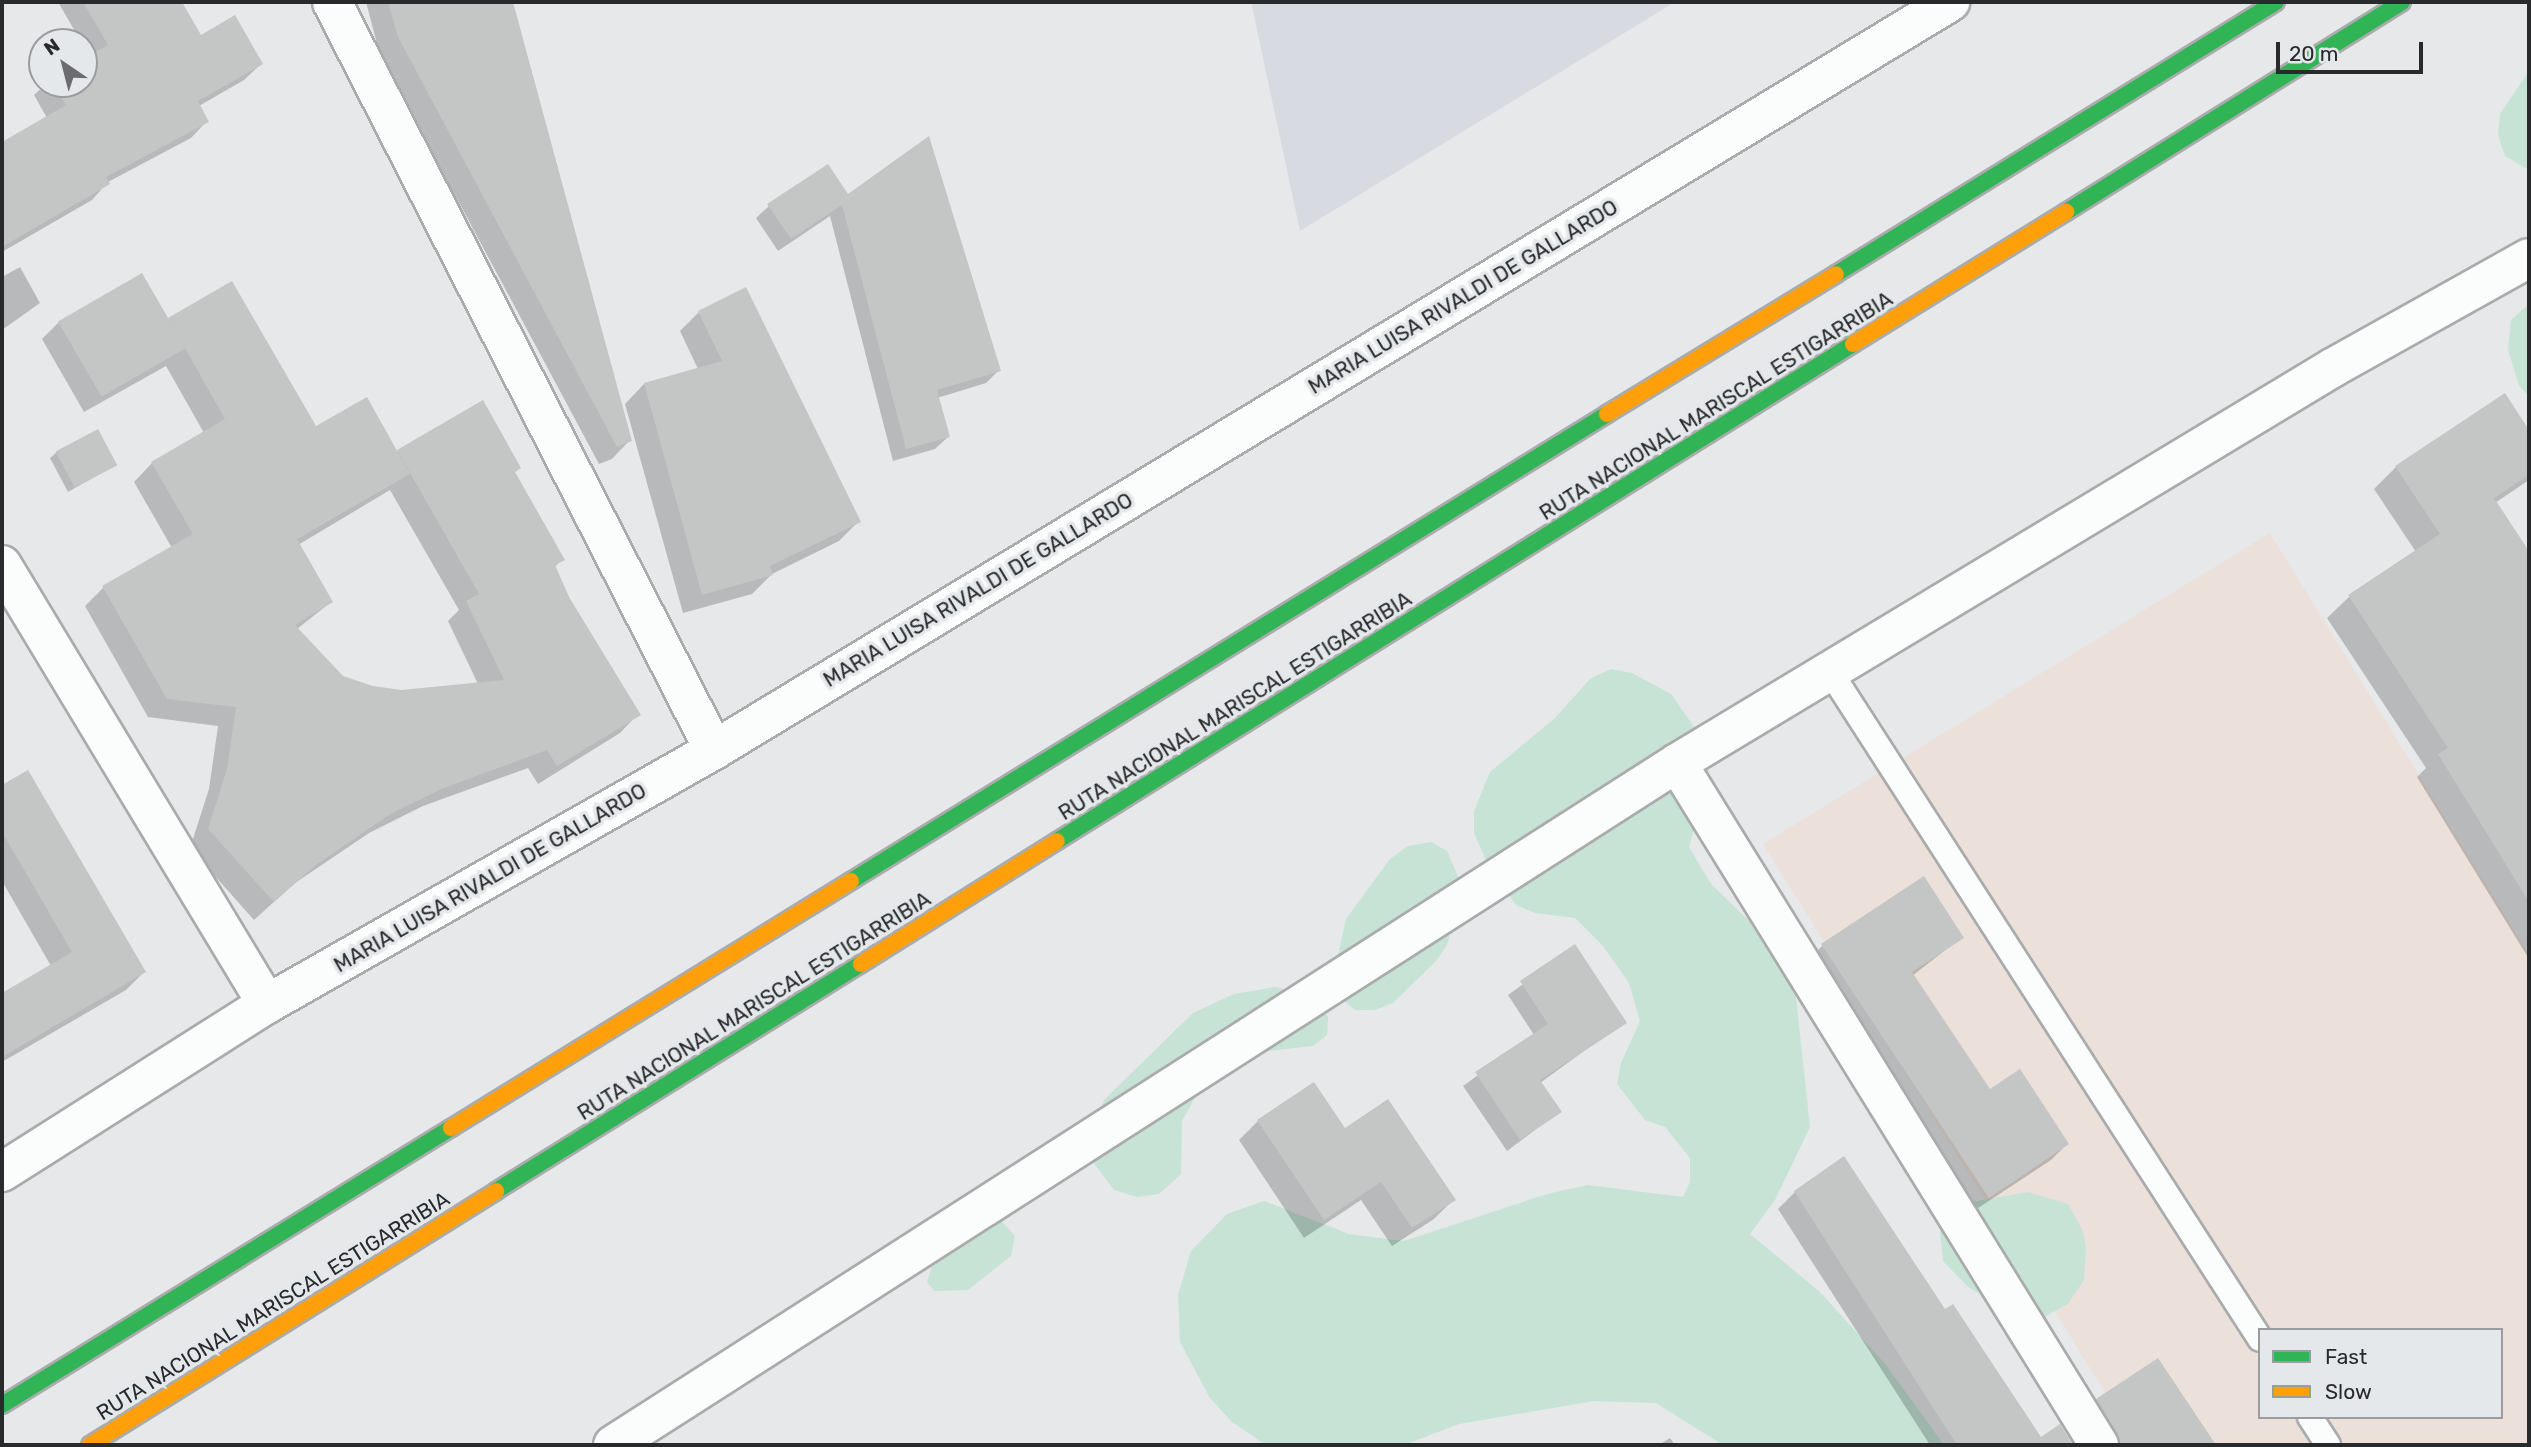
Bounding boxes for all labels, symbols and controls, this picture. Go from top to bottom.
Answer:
north arrow [28,28,98,98]
scale bar [2279,28,2426,72]
text: N [40,34,64,60]
text: 20 m [2289,41,2338,66]
street label: MARIA LUISA RIVALDI DE GALLARDO [1303,194,1623,400]
street label: RUTA NACIONAL MARISCAL ESTIGARRIBIA [1534,286,1898,526]
street label: MARIA LUISA RIVALDI DE GALLARDO [818,487,1138,693]
street label: RUTA NACIONAL MARISCAL ESTIGARRIBIA [1053,586,1417,826]
street label: MARIA LUISA RIVALDI DE GALLARDO [329,778,651,978]
street label: RUTA NACIONAL MARISCAL ESTIGARRIBIA [572,886,936,1126]
street label: RUTA NACIONAL MARISCAL ESTIGARRIBIA [91,1186,455,1426]
legend [2258,1328,2503,1419]
text: Fast [2325,1344,2367,1369]
text: Slow [2325,1379,2372,1404]

